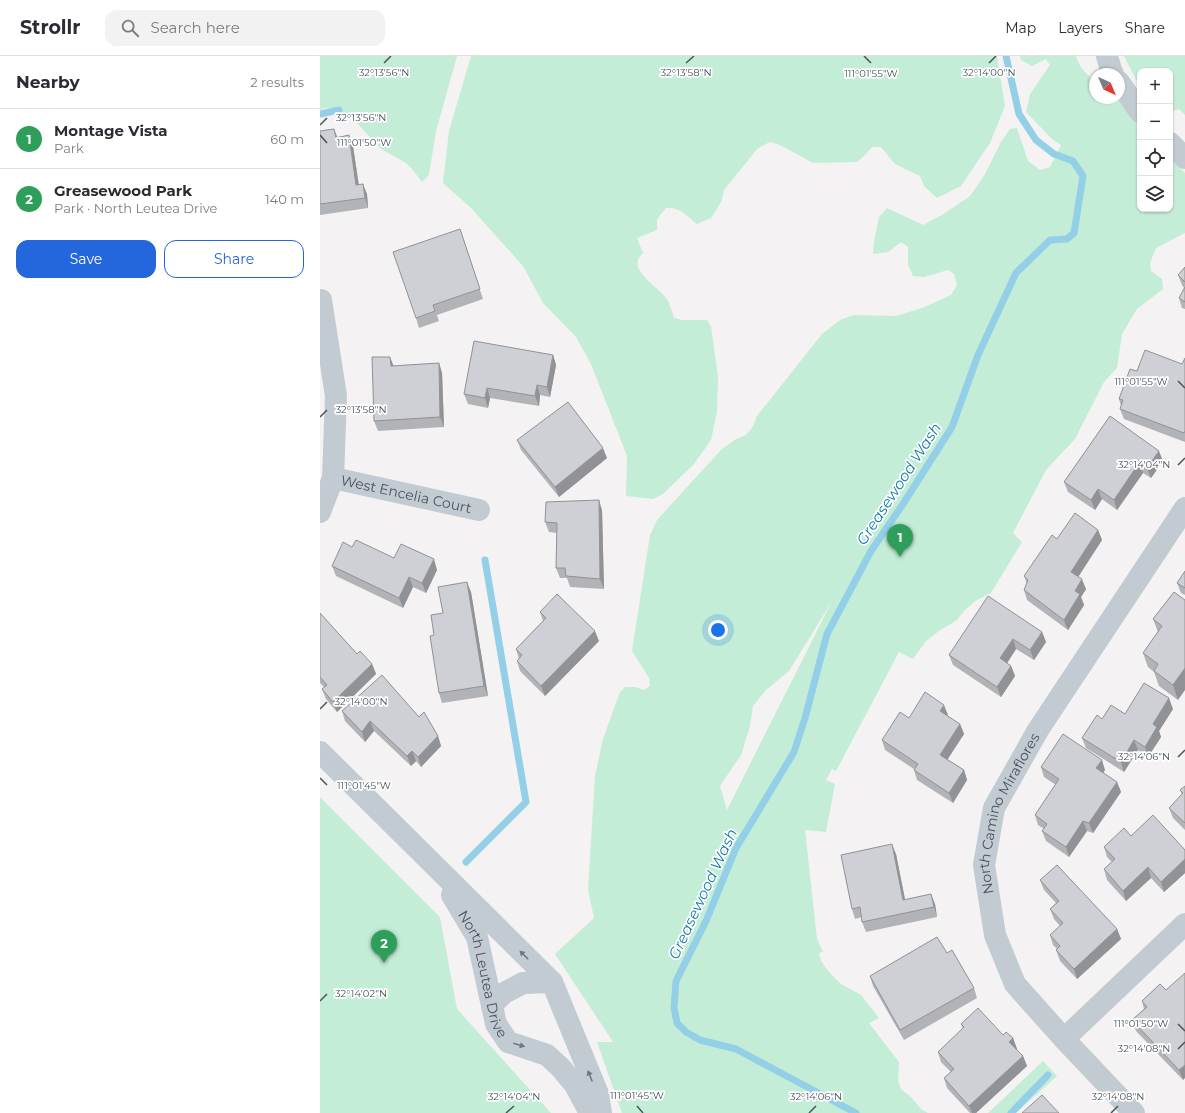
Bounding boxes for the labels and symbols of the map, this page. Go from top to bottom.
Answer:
text: 32°13'56"N [359,66,409,79]
text: 32°13'58"N [660,66,712,79]
text: 32°14'00"N [962,66,1016,79]
text: 111°01'55"W [844,67,898,80]
north arrow [1089,68,1125,104]
text: 32°13'56"N [336,111,386,124]
text: 111°01'50"W [337,136,391,149]
text: 111°01'55"W [1114,375,1168,388]
text: 32°13'58"N [335,403,387,416]
water label: Greasewood Wash [852,419,945,548]
text: 32°14'04"N [1118,458,1170,471]
street label: West Encelia Court [339,471,474,517]
pin: 1 [887,524,913,557]
your location [708,620,728,640]
text: 32°14'00"N [334,695,388,708]
street label: North Camino Miraflores [975,730,1044,895]
text: 32°14'06"N [1118,750,1170,763]
text: 111°01'45"W [337,779,391,792]
water label: Greasewood Wash [664,825,741,962]
street label: North Leutea Drive [454,907,512,1041]
pin: 2 [371,930,397,963]
one-way arrow [519,950,529,960]
text: 32°14'02"N [335,987,387,1000]
text: 111°01'50"W [1114,1017,1168,1030]
one-way arrow [514,1042,526,1048]
text: 32°14'08"N [1118,1042,1170,1055]
one-way arrow [587,1070,593,1081]
text: 111°01'45"W [610,1089,664,1102]
text: 32°14'04"N [488,1090,540,1103]
text: 32°14'06"N [790,1090,842,1103]
text: 32°14'08"N [1092,1090,1144,1103]

